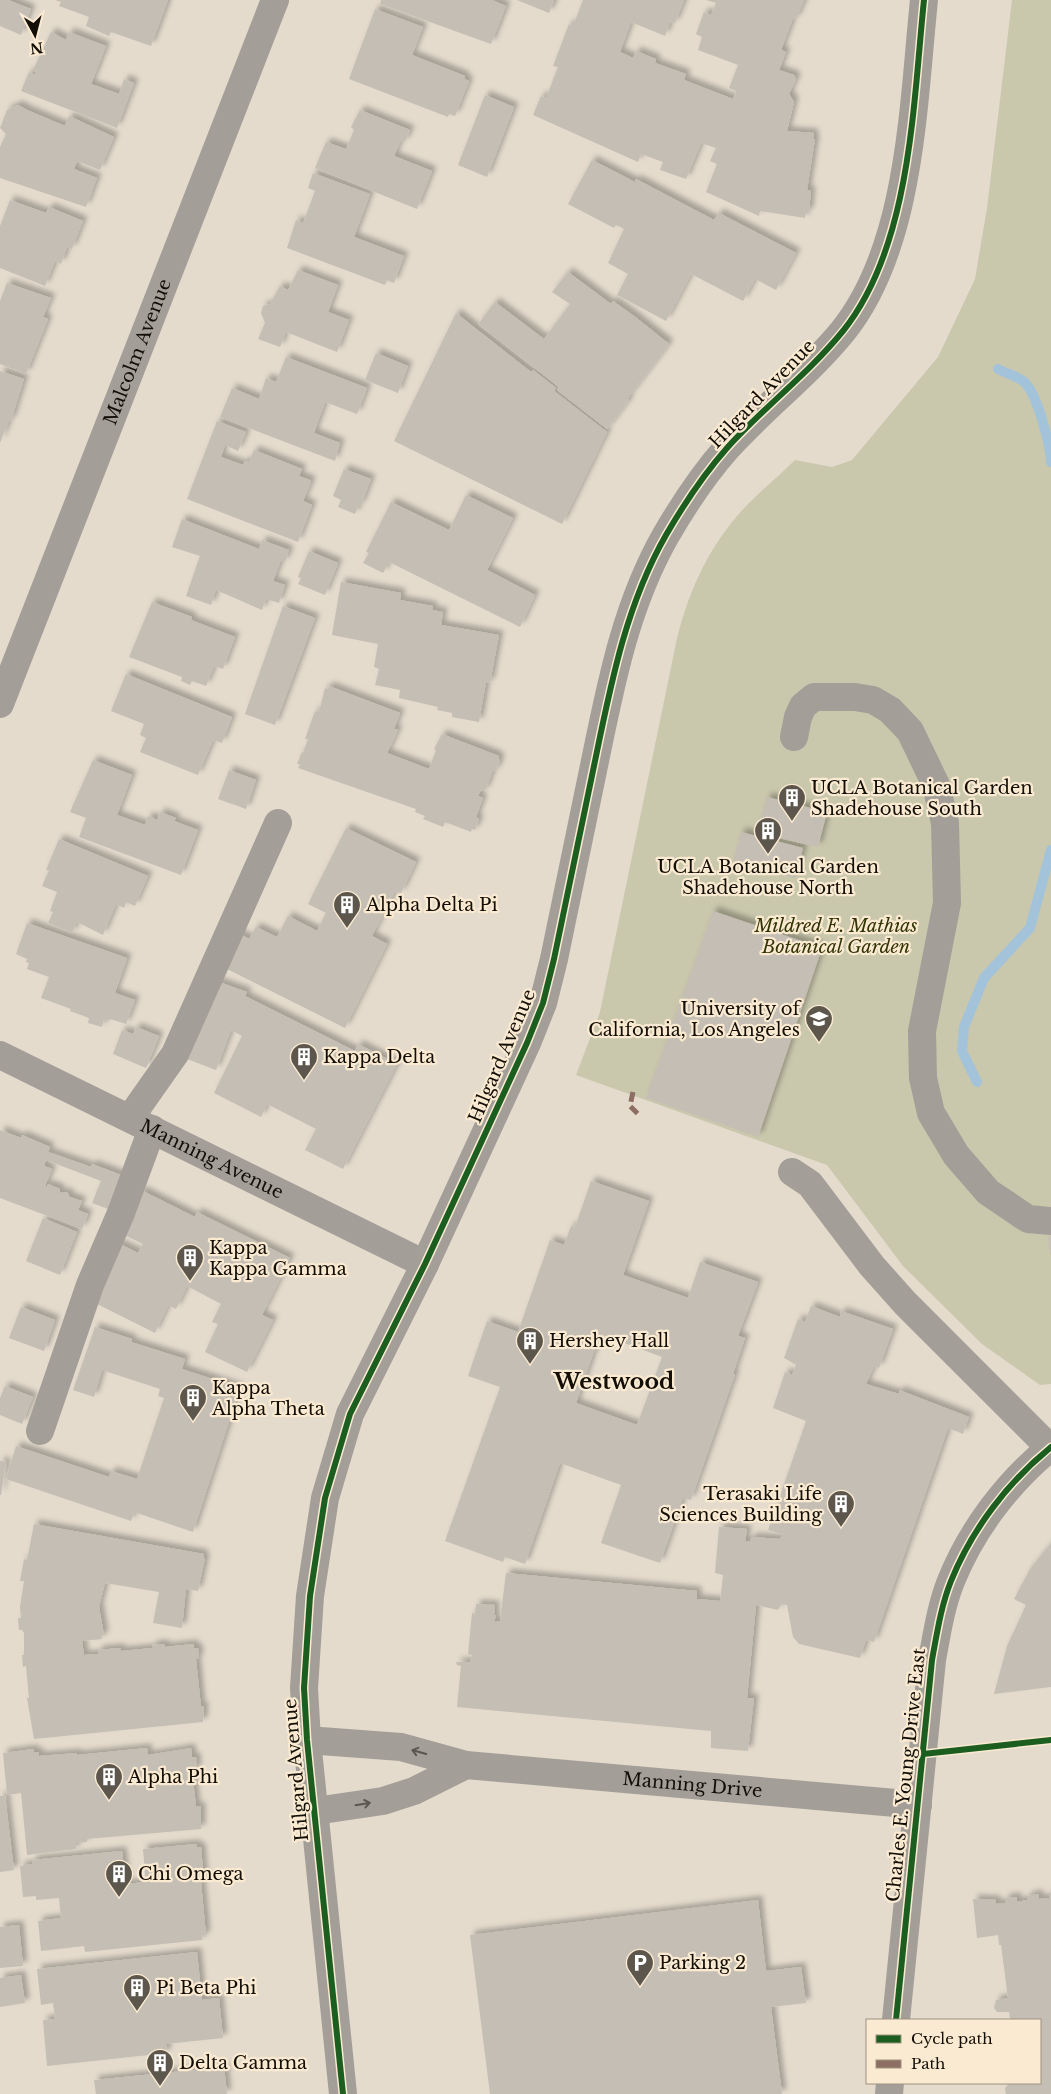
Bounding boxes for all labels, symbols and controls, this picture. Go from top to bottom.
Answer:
north arrow [10,10,60,60]
text: N [29,38,44,58]
street label: Malcolm Avenue [99,276,176,428]
street label: Hilgard Avenue [704,335,820,453]
place label: UCLA Botanical Garden Shadehouse South [811,777,1033,820]
building icon: UCLA Botanical Garden Shadehouse South [777,783,807,822]
building icon: UCLA Botanical Garden Shadehouse North [753,816,783,855]
place label: UCLA Botanical Garden Shadehouse North [657,856,879,899]
building icon: Alpha Delta Pi [332,890,362,929]
place label: Alpha Delta Pi [365,894,498,916]
park label: Mildred E. Mathias Botanical Garden [754,915,918,958]
street label: Hilgard Avenue [464,986,540,1126]
place label: University of California, Los Angeles [588,998,803,1041]
school or university icon: University of California, Los Angeles [804,1004,834,1043]
building icon: Kappa Delta [289,1042,319,1081]
place label: Kappa Delta [323,1046,435,1068]
street label: Manning Avenue [137,1115,287,1204]
place label: Kappa Kappa Gamma [209,1237,347,1280]
building icon: Kappa Kappa Gamma [175,1243,205,1282]
building icon: Hershey Hall [515,1326,545,1365]
place label: Hershey Hall [549,1330,669,1352]
district label: Westwood [553,1368,674,1395]
place label: Kappa Alpha Theta [211,1377,325,1420]
building icon: Kappa Alpha Theta [178,1383,208,1422]
place label: Terasaki Life Sciences Building [659,1483,822,1526]
building icon: Terasaki Life Sciences Building [826,1489,856,1528]
street label: Charles E. Young Drive East [882,1647,930,1903]
street label: Hilgard Avenue [279,1698,313,1842]
one-way arrow [411,1746,427,1756]
building icon: Alpha Phi [94,1762,124,1801]
place label: Alpha Phi [127,1766,218,1788]
street label: Manning Drive [622,1768,763,1802]
one-way arrow [355,1798,371,1808]
building icon: Chi Omega [104,1859,134,1898]
place label: Chi Omega [138,1863,244,1885]
parking icon: Parking 2 [625,1948,655,1987]
place label: Parking 2 [659,1952,746,1974]
building icon: Pi Beta Phi [122,1973,152,2012]
place label: Pi Beta Phi [156,1977,256,1999]
legend [866,2019,1041,2084]
text: Cycle path [911,2029,993,2048]
building icon: Delta Gamma [145,2048,175,2087]
place label: Delta Gamma [179,2052,307,2074]
text: Path [911,2054,945,2073]

